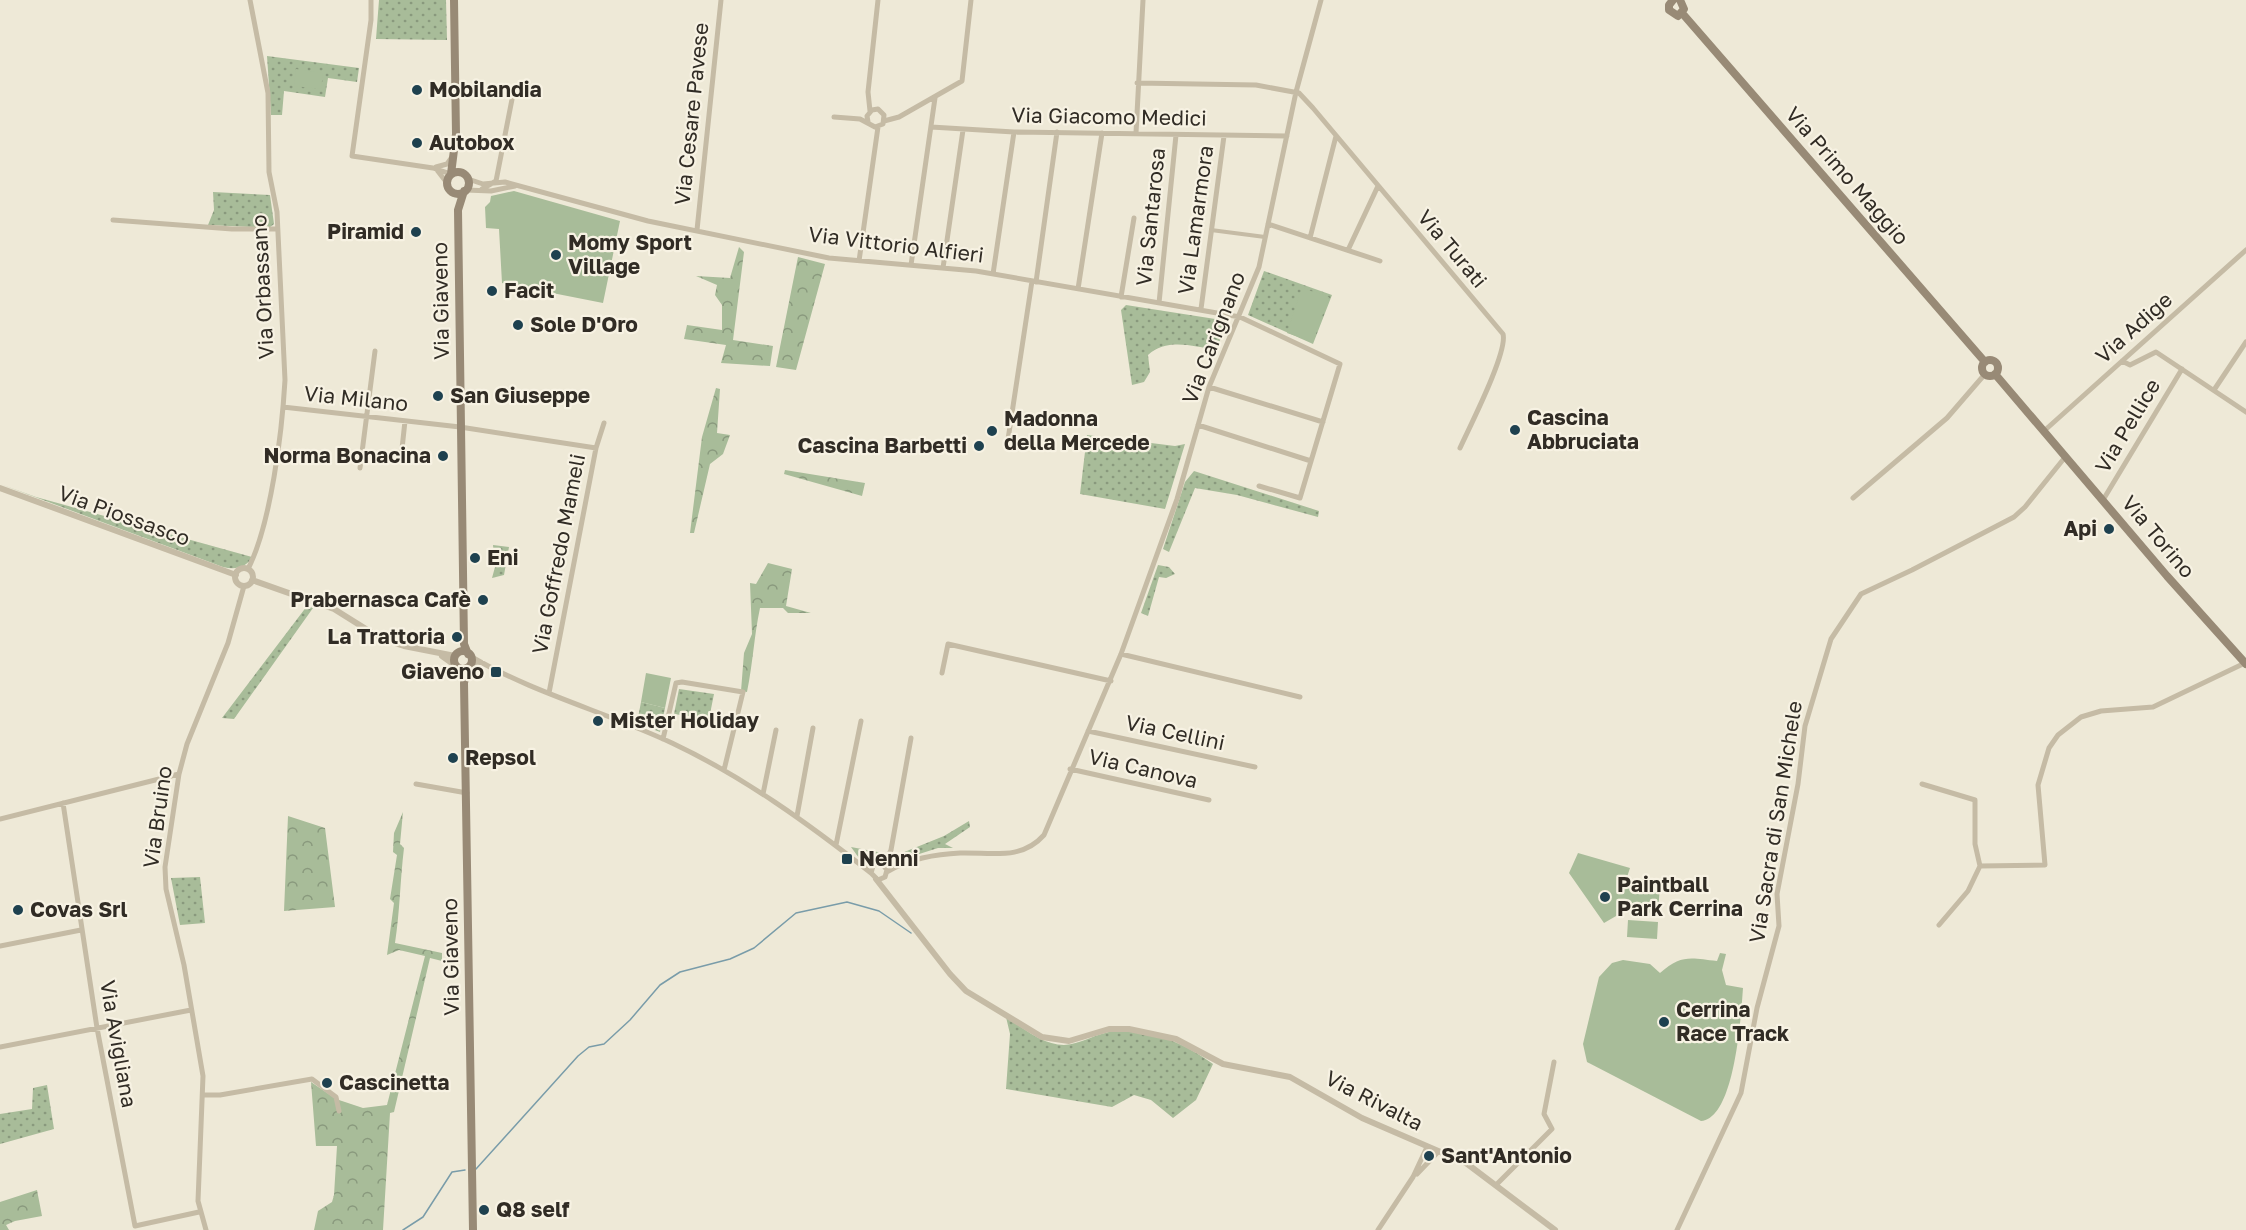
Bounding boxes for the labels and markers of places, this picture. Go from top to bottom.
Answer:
place label: Mobilandia [429,76,542,102]
marker: Mobilandia [410,83,424,97]
place label: Autobox [429,129,514,155]
marker: Autobox [410,136,424,150]
place label: Piramid [327,218,404,244]
marker: Piramid [409,225,423,239]
place label: Momy Sport Village [568,229,692,279]
marker: Momy Sport Village [549,248,563,262]
place label: Facit [504,277,554,303]
marker: Facit [485,284,499,298]
place label: Sole D'Oro [530,311,638,337]
marker: Sole D'Oro [511,318,525,332]
place label: San Giuseppe [450,382,590,408]
marker: San Giuseppe [431,389,445,403]
place label: Cascina Abbruciata [1527,404,1639,454]
place label: Madonna della Mercede [1004,405,1150,455]
marker: Cascina Abbruciata [1508,423,1522,437]
marker: Madonna della Mercede [985,424,999,438]
place label: Cascina Barbetti [797,432,967,458]
marker: Cascina Barbetti [972,439,986,453]
place label: Norma Bonacina [263,442,431,468]
marker: Norma Bonacina [436,449,450,463]
place label: Api [2063,515,2097,541]
marker: Api [2102,522,2116,536]
place label: Eni [487,544,519,570]
marker: Eni [468,551,482,565]
place label: Prabernasca Cafè [290,586,471,612]
marker: Prabernasca Cafè [476,593,490,607]
place label: La Trattoria [327,623,445,649]
marker: La Trattoria [450,630,464,644]
place label: Giaveno [401,658,484,684]
marker: Giaveno [489,665,503,679]
place label: Mister Holiday [610,707,759,733]
marker: Mister Holiday [591,714,605,728]
place label: Repsol [465,744,536,770]
marker: Repsol [446,751,460,765]
place label: Nenni [859,845,919,871]
marker: Nenni [840,852,854,866]
place label: Paintball Park Cerrina [1617,871,1743,921]
marker: Paintball Park Cerrina [1598,890,1612,904]
place label: Covas Srl [30,896,127,922]
marker: Covas Srl [11,903,25,917]
place label: Cerrina Race Track [1676,996,1789,1046]
marker: Cerrina Race Track [1657,1015,1671,1029]
place label: Cascinetta [339,1069,449,1095]
marker: Cascinetta [320,1076,334,1090]
place label: Sant'Antonio [1441,1142,1572,1168]
marker: Sant'Antonio [1422,1149,1436,1163]
place label: Q8 self [496,1196,570,1222]
marker: Q8 self [477,1203,491,1217]

